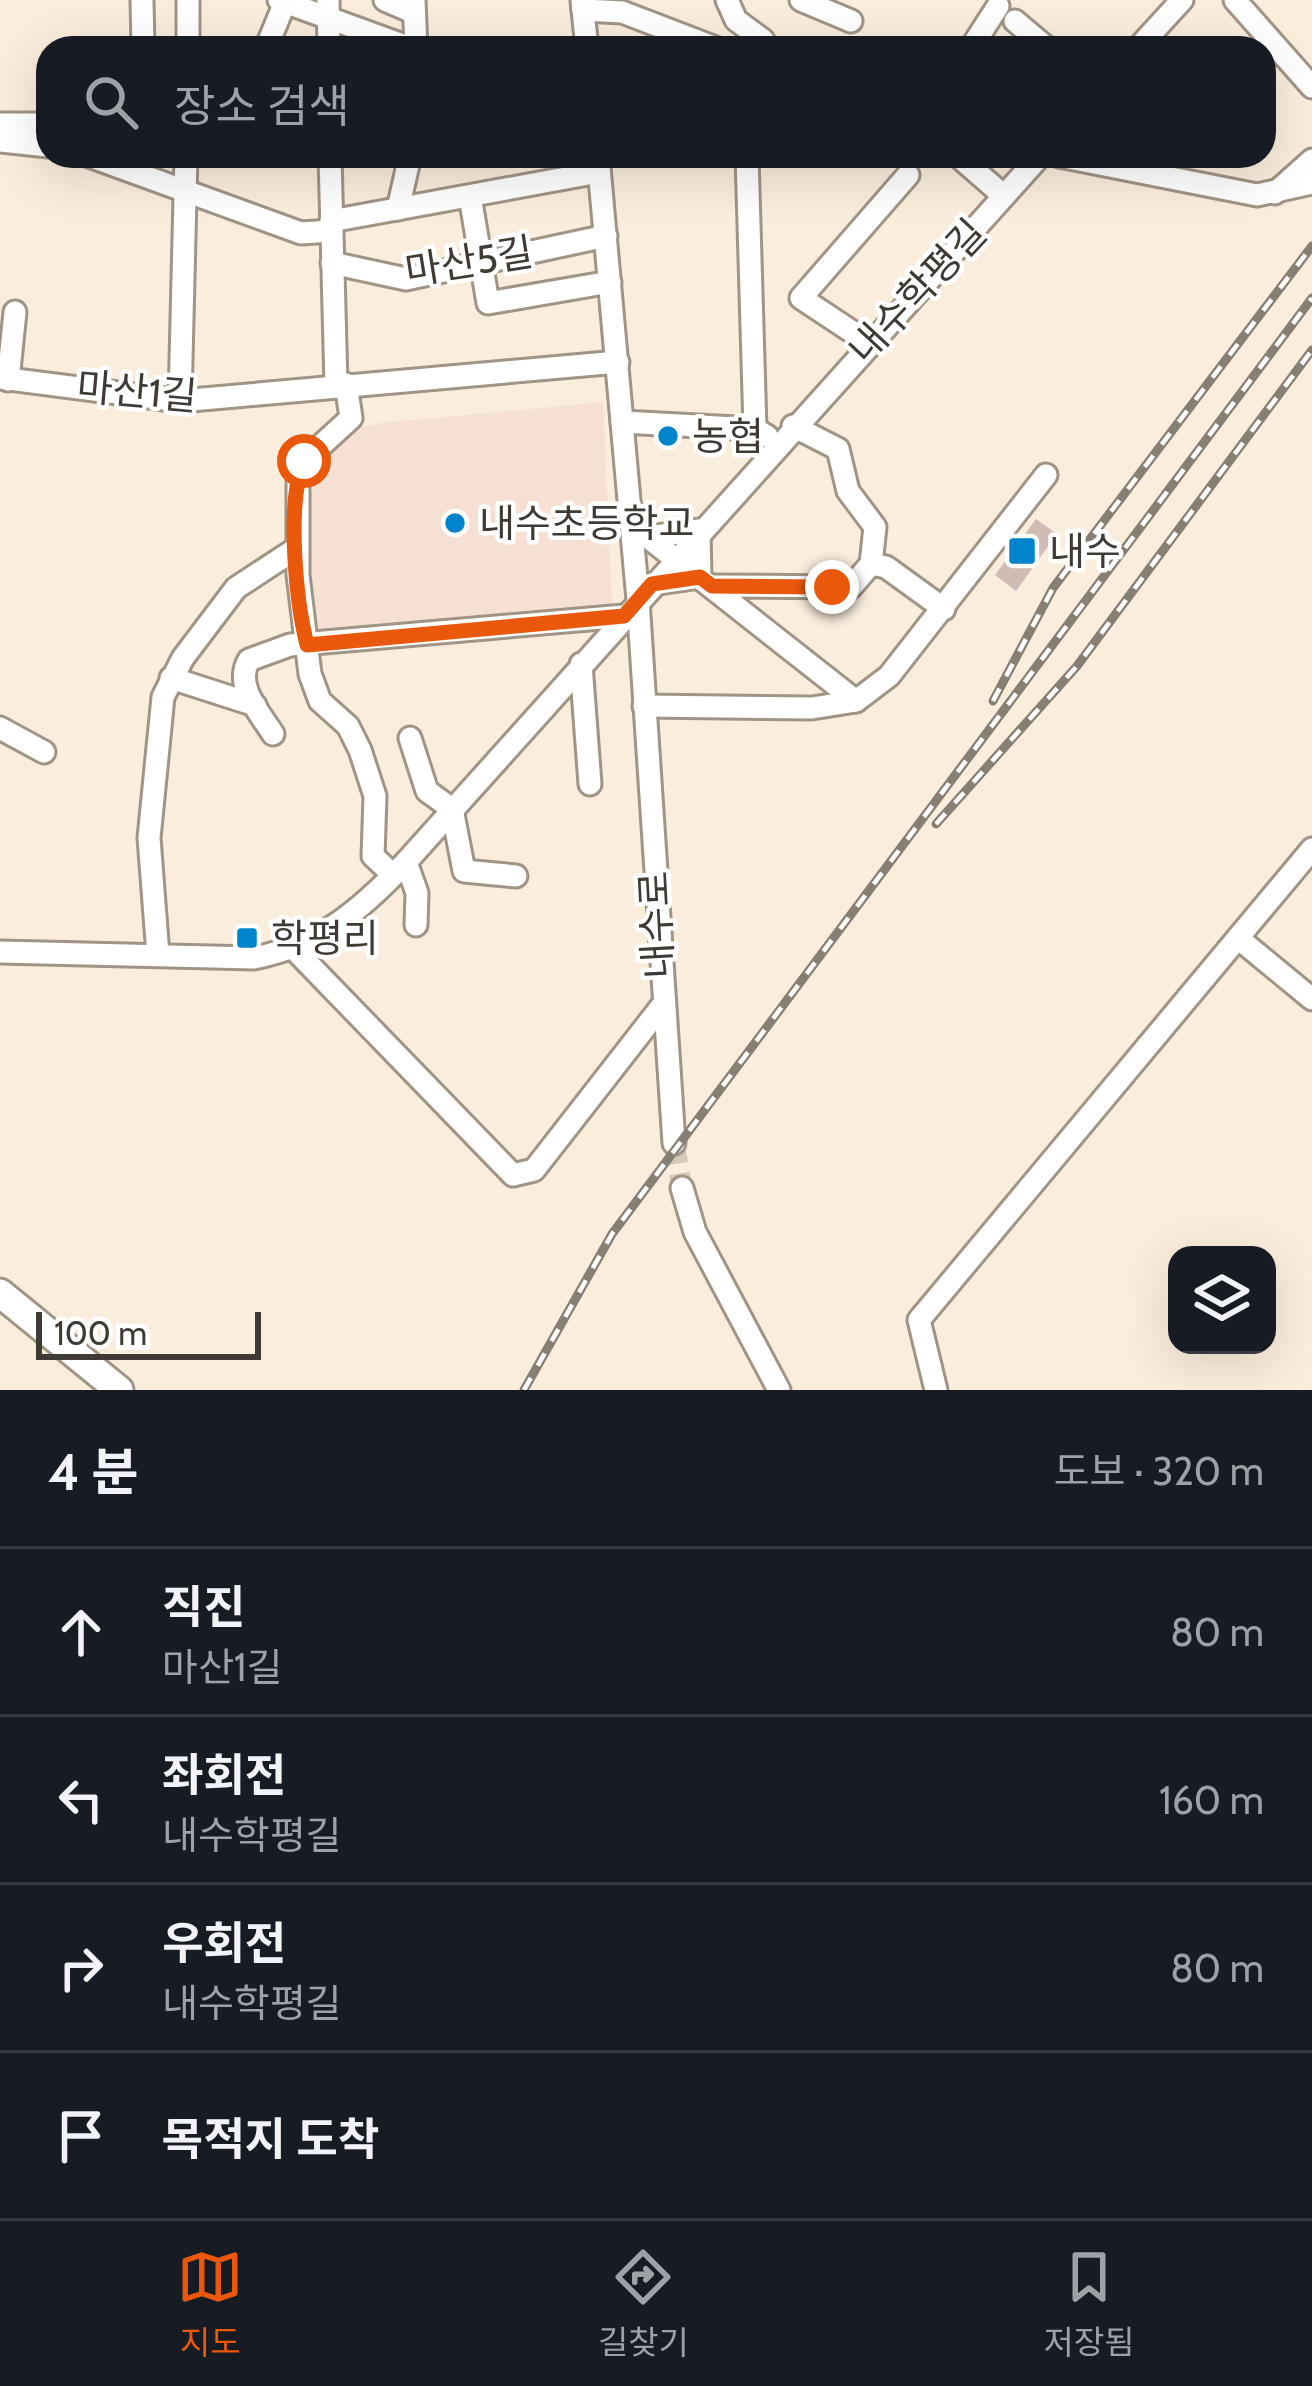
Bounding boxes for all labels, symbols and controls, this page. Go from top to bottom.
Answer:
search box [36,36,1276,168]
icon: search [78,69,144,135]
text: 장소 검색 [174,79,350,133]
street label: 내수학평길 [838,209,996,373]
street label: 마산5길 [402,227,536,295]
street label: 마산1길 [75,362,199,420]
place label: 농협 [692,412,764,460]
marker: 농협 [655,423,681,449]
route start [277,434,331,488]
place label: 내수초등학교 [479,499,694,547]
marker: 내수초등학교 [442,510,468,536]
place label: 내수 [1049,527,1121,575]
marker: 내수 [1006,535,1038,567]
route end [805,560,859,614]
street label: 내수로 [629,870,683,980]
place label: 학평리 [271,914,379,962]
marker: 학평리 [234,925,260,951]
map controls [1168,1246,1276,1354]
button: layers [1168,1246,1276,1354]
scale bar [36,1306,261,1359]
text: 100 m [54,1313,147,1353]
text: 4 분 [48,1441,138,1503]
text: 도보 · 320 m [1054,1447,1264,1495]
text: 직진 [162,1580,245,1634]
icon: ahead [48,1599,114,1665]
text: 80 m [1170,1608,1264,1656]
text: 마산1길 [162,1643,282,1691]
text: 좌회전 [162,1748,286,1802]
icon: left [48,1767,114,1833]
text: 160 m [1159,1776,1264,1824]
text: 내수학평길 [162,1811,341,1859]
text: 우회전 [162,1916,286,1970]
icon: right [48,1935,114,2001]
text: 80 m [1170,1944,1264,1992]
text: 내수학평길 [162,1979,341,2027]
icon: arrive [48,2103,114,2169]
text: 목적지 도착 [162,2112,379,2166]
tab: 지도 [177,2244,243,2364]
tab: 길찾기 [598,2244,689,2364]
tab: 저장됨 [1044,2244,1135,2364]

